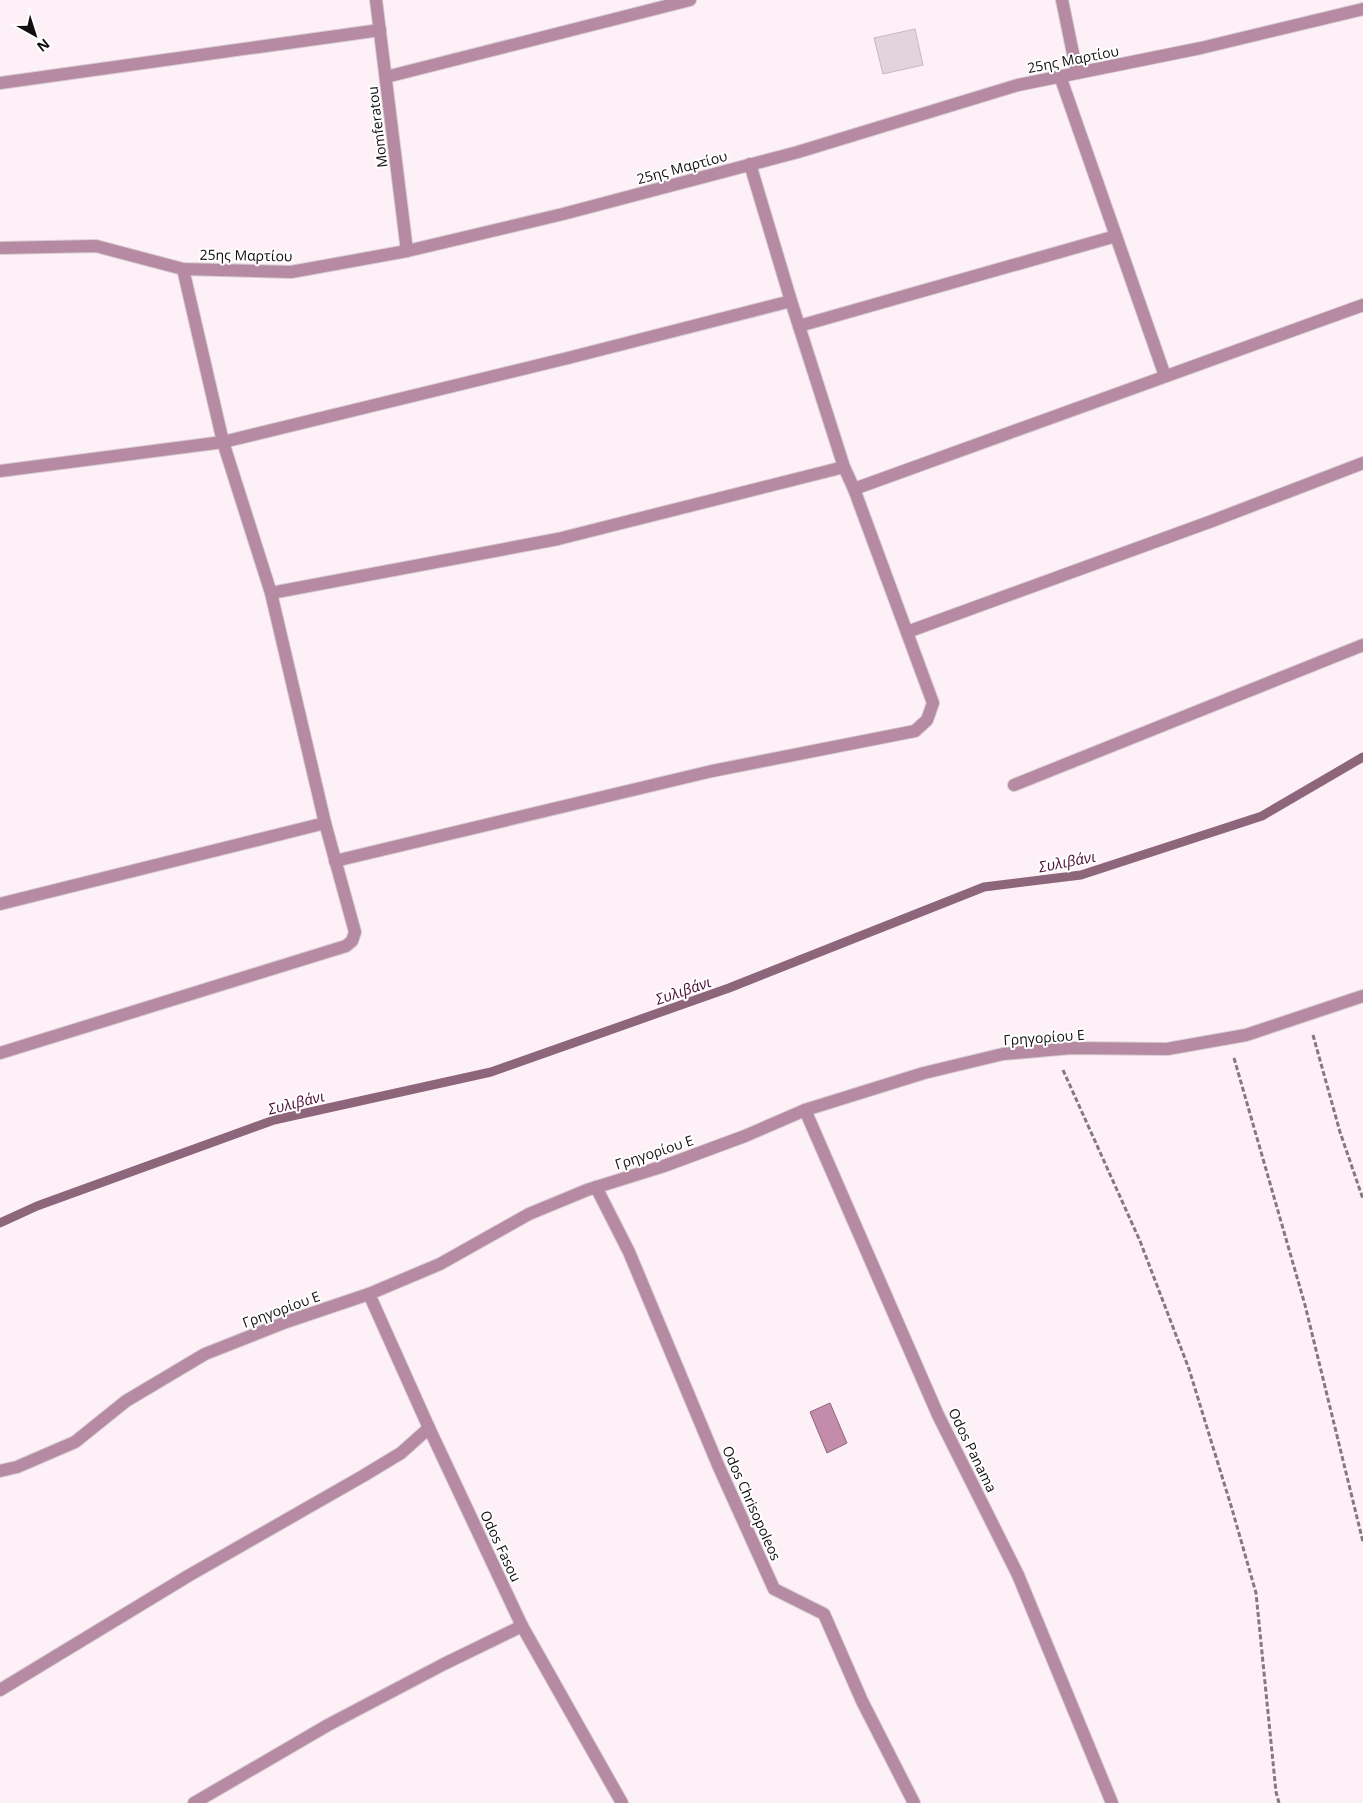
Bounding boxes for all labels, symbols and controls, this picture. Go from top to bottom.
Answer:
north arrow [10,10,60,60]
text: N [33,35,54,56]
street label: 25ης Μαρτίου [1026,41,1120,77]
street label: Momferatou [363,85,391,169]
street label: 25ης Μαρτίου [635,146,729,188]
street label: 25ης Μαρτίου [199,245,293,265]
water label: Συλιβάνι [1036,846,1097,877]
water label: Συλιβάνι [652,971,714,1009]
street label: Γρηγορίου Ε [1003,1025,1085,1049]
water label: Συλιβάνι [265,1085,326,1119]
street label: Γρηγορίου Ε [612,1130,696,1174]
street label: Γρηγορίου Ε [240,1286,322,1332]
street label: Odos Panama [944,1405,1002,1495]
street label: Odos Chrisopoleos [718,1443,786,1564]
street label: Odos Fasou [476,1507,526,1585]

